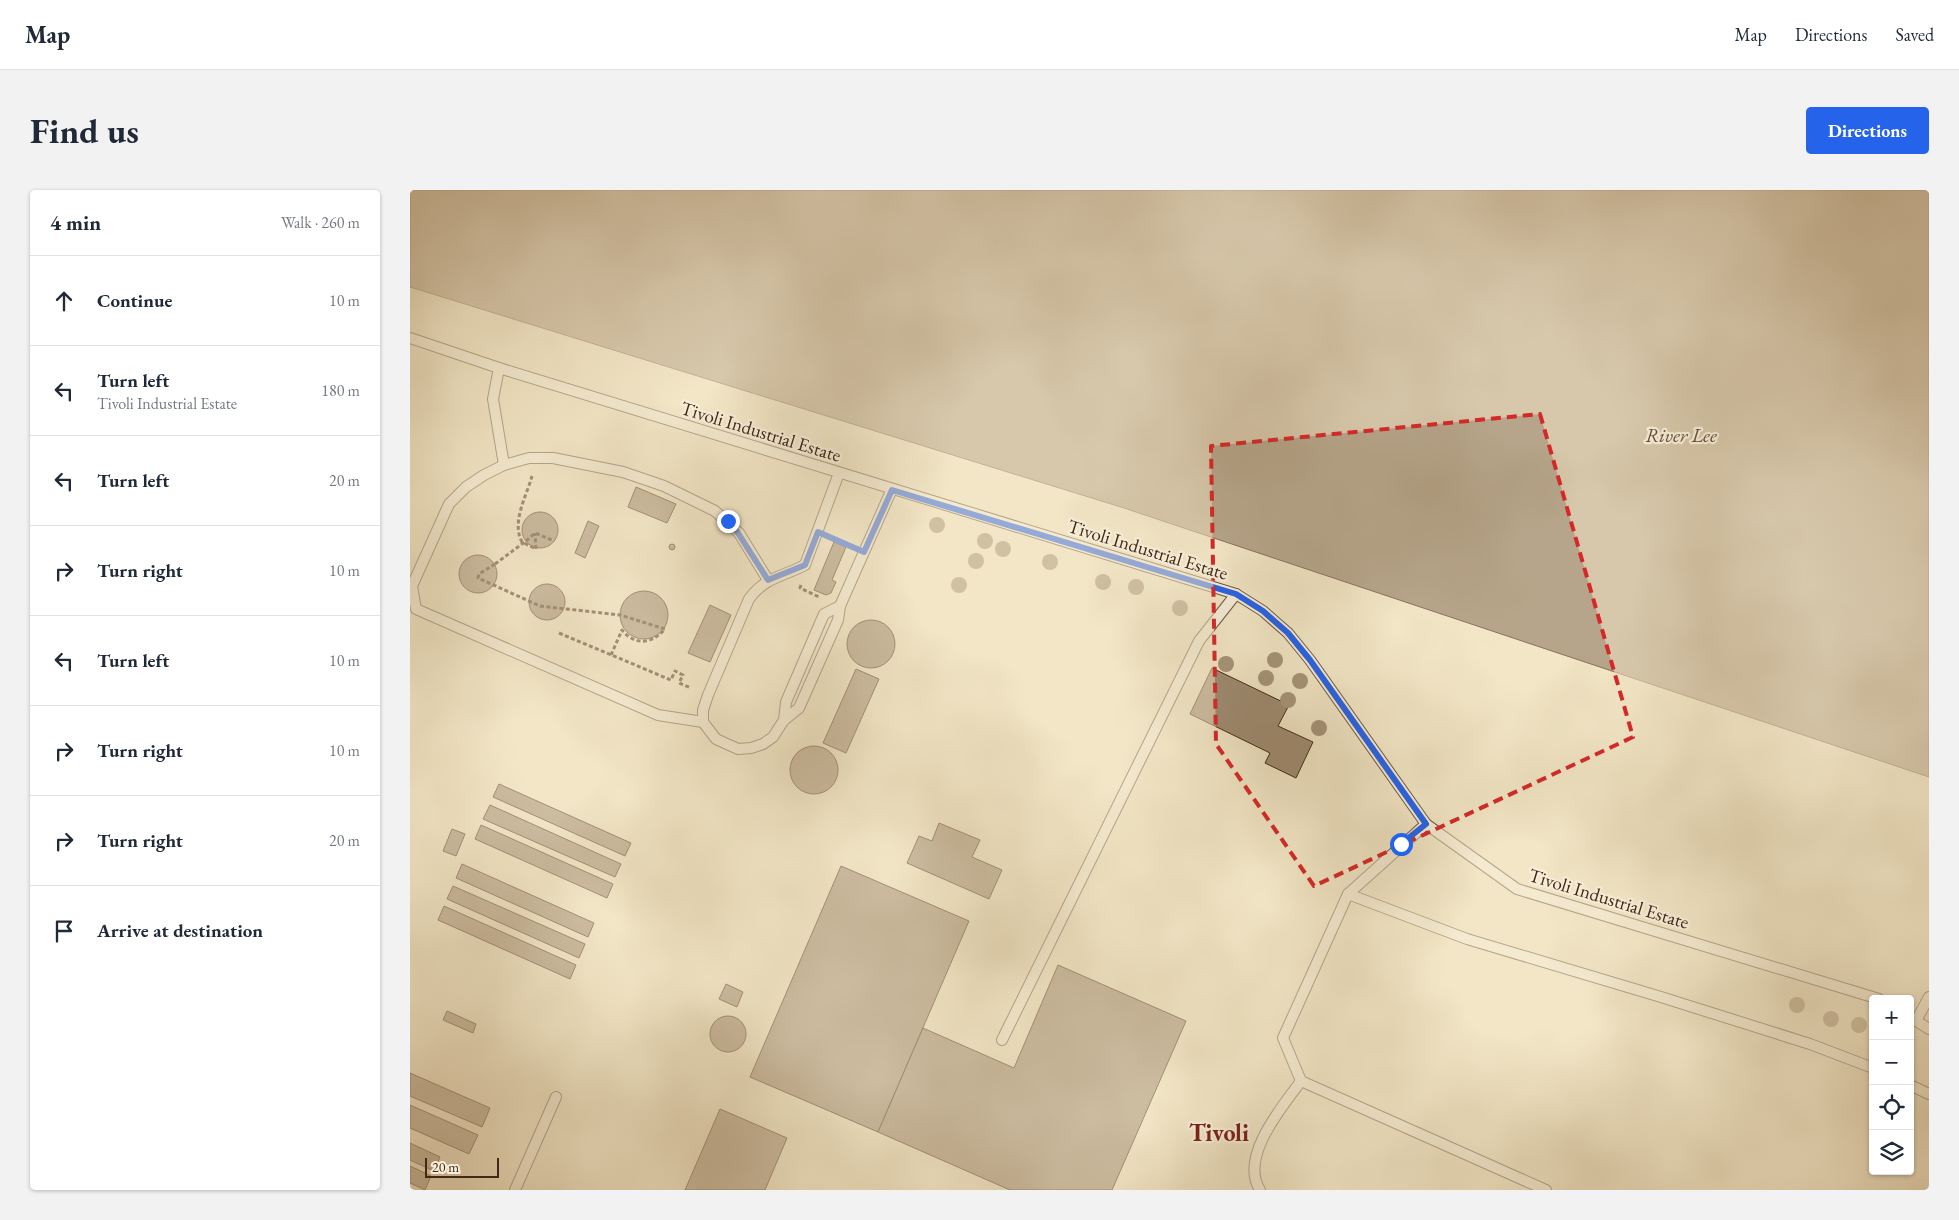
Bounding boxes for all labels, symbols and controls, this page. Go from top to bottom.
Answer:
text: Map [25,19,70,50]
text: Map [1735,23,1767,46]
text: Directions [1795,23,1867,46]
text: Saved [1895,23,1934,46]
button: Directions [1806,107,1929,154]
text: Find us [30,108,139,153]
text: 4 min [50,209,101,236]
text: Walk · 260 m [281,212,360,233]
icon: ahead [50,287,78,315]
text: Continue [97,288,172,313]
text: 10 m [329,290,360,311]
text: Turn left [97,368,169,393]
icon: left [50,377,78,405]
text: 180 m [321,380,360,401]
text: Tivoli Industrial Estate [97,393,237,414]
street label: Tivoli Industrial Estate [678,395,844,468]
water label: River Lee [1645,422,1717,448]
icon: left [50,467,78,495]
text: Turn left [97,468,169,493]
text: 20 m [329,470,360,491]
route end [717,510,740,533]
street label: Tivoli Industrial Estate [1065,513,1231,586]
icon: right [50,557,78,585]
text: Turn right [97,558,183,583]
text: 10 m [329,560,360,581]
icon: left [50,647,78,675]
text: Turn left [97,648,169,673]
text: 10 m [329,650,360,671]
icon: right [50,737,78,765]
text: Turn right [97,738,183,763]
text: 10 m [329,740,360,761]
icon: right [50,827,78,855]
text: Turn right [97,828,183,853]
text: 20 m [329,830,360,851]
route start [1390,833,1413,856]
street label: Tivoli Industrial Estate [1526,862,1692,935]
icon: arrive [50,917,78,945]
text: Arrive at destination [97,918,263,943]
map controls [1869,995,1914,1175]
button: + [1869,995,1914,1040]
button: − [1869,1040,1914,1085]
button: locate [1869,1085,1914,1130]
district label: Tivoli [1189,1117,1249,1148]
button: layers [1869,1130,1914,1175]
scale bar [425,1155,499,1178]
text: 20 m [432,1158,459,1176]

